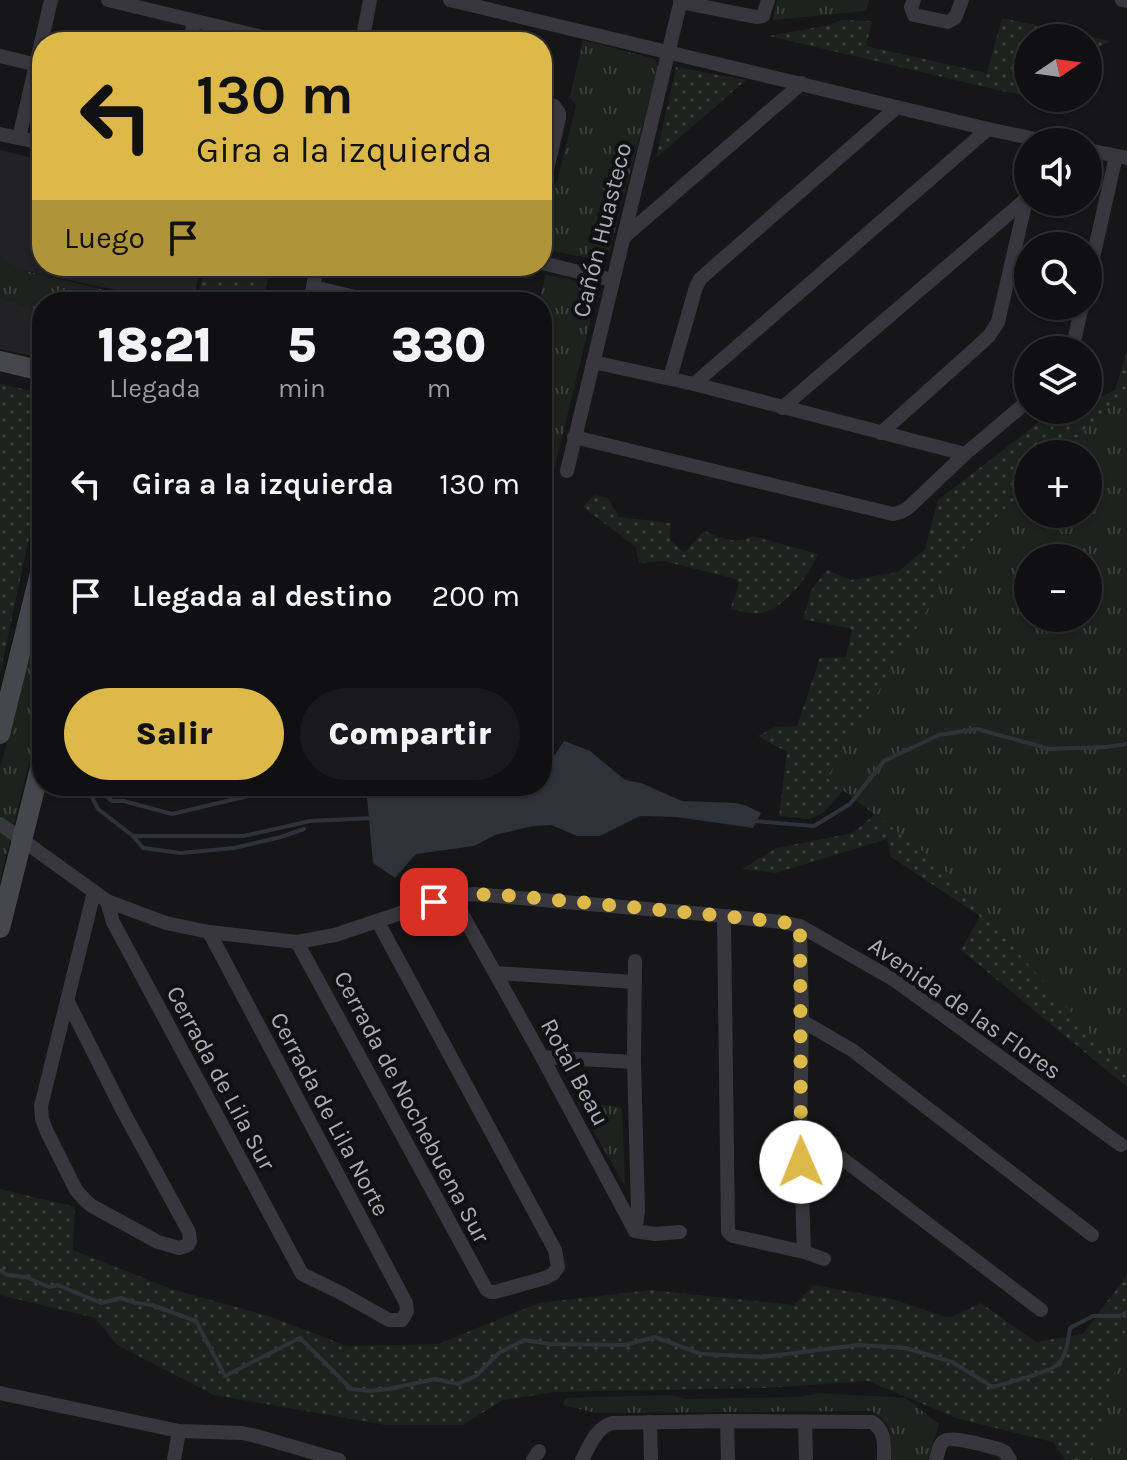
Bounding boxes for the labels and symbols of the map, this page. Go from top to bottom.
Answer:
north arrow [1014,24,1102,112]
street label: Cañón Huasteco [567,140,637,320]
pin [400,868,468,936]
street label: Avenida de las Flores [863,931,1067,1085]
street label: Cerrada de Nochebuena Sur [328,966,496,1248]
street label: Cerrada de Lila Sur [161,981,282,1175]
street label: Cerrada de Lila Norte [264,1007,396,1221]
street label: Rotal Beau [535,1014,615,1130]
position arrow [759,1120,843,1204]

